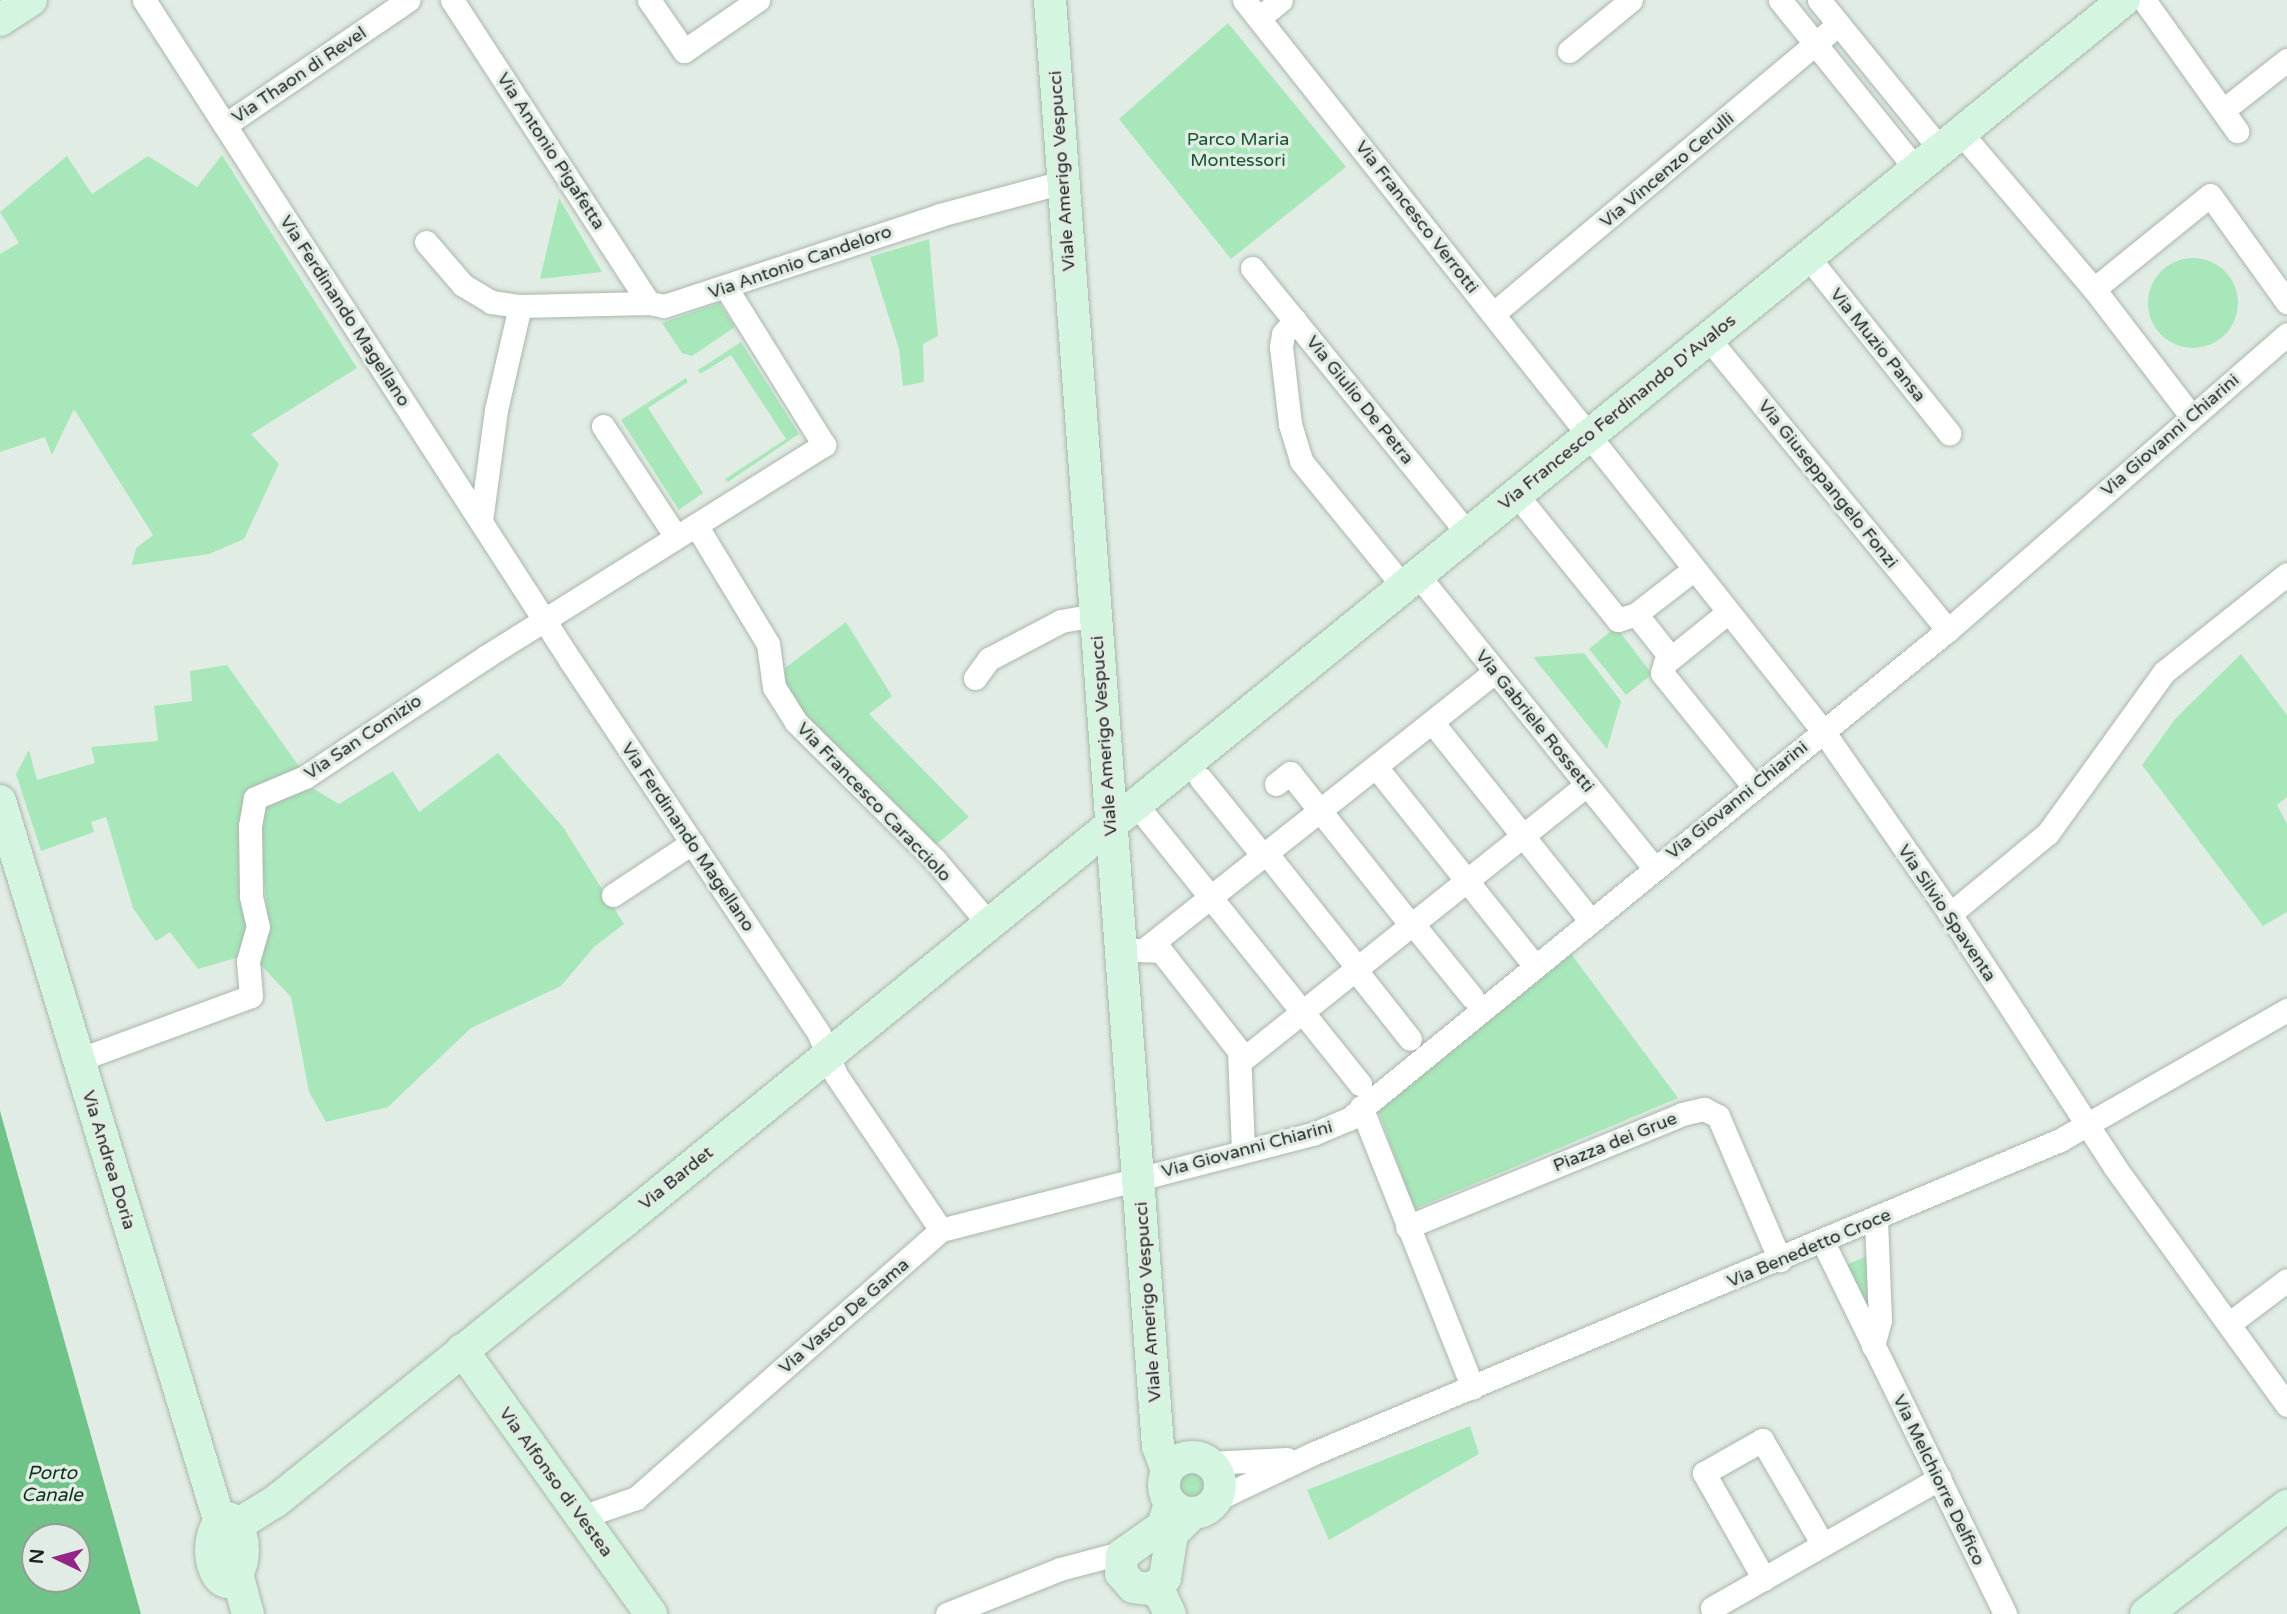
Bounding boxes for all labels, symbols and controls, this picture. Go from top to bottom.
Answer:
street label: Via Thaon di Revel [228,22,370,128]
street label: Via Antonio Pigafetta [492,69,610,233]
street label: Viale Amerigo Vespucci [1044,70,1080,272]
street label: Via Vincenzo Cerulli [1596,108,1738,232]
park label: Parco Maria Montessori [1187,129,1289,172]
street label: Via Francesco Verrotti [1351,136,1483,298]
street label: Via Ferdinando Magellano [275,211,415,411]
street label: Via Antonio Candeloro [705,220,895,304]
street label: Via Muzio Pansa [1825,284,1931,406]
street label: Via Francesco Ferdinando D'Avalos [1494,309,1740,515]
street label: Via Giulio De Petra [1302,331,1418,469]
street label: Via Giovanni Chiarini [2096,369,2244,501]
street label: Via Giuseppangelo Fonzi [1753,395,1903,573]
street label: Viale Amerigo Vespucci [1086,635,1122,837]
street label: Via Gabriele Rossetti [1471,645,1599,797]
street label: Via San Comizio [300,690,426,784]
street label: Via Francesco Caracciolo [792,718,956,886]
street label: Via Giovanni Chiarini [1662,736,1812,864]
street label: Via Ferdinando Magellano [617,738,759,936]
street label: Via Silvio Spaventa [1893,840,2001,986]
street label: Via Andrea Doria [78,1088,140,1232]
street label: Piazza dei Grue [1550,1107,1680,1177]
street label: Via Giovanni Chiarini [1159,1116,1335,1182]
street label: Via Bardet [635,1142,717,1214]
street label: Viale Amerigo Vespucci [1130,1201,1166,1403]
street label: Via Benedetto Croce [1724,1204,1894,1292]
street label: Via Vasco De Gama [774,1254,914,1378]
street label: Via Melchiorre Delfico [1888,1391,1990,1569]
street label: Via Alfonso di Vestea [494,1403,618,1561]
water label: Porto Canale [21,1463,83,1507]
north arrow [21,1523,91,1593]
text: N [25,1548,49,1565]

